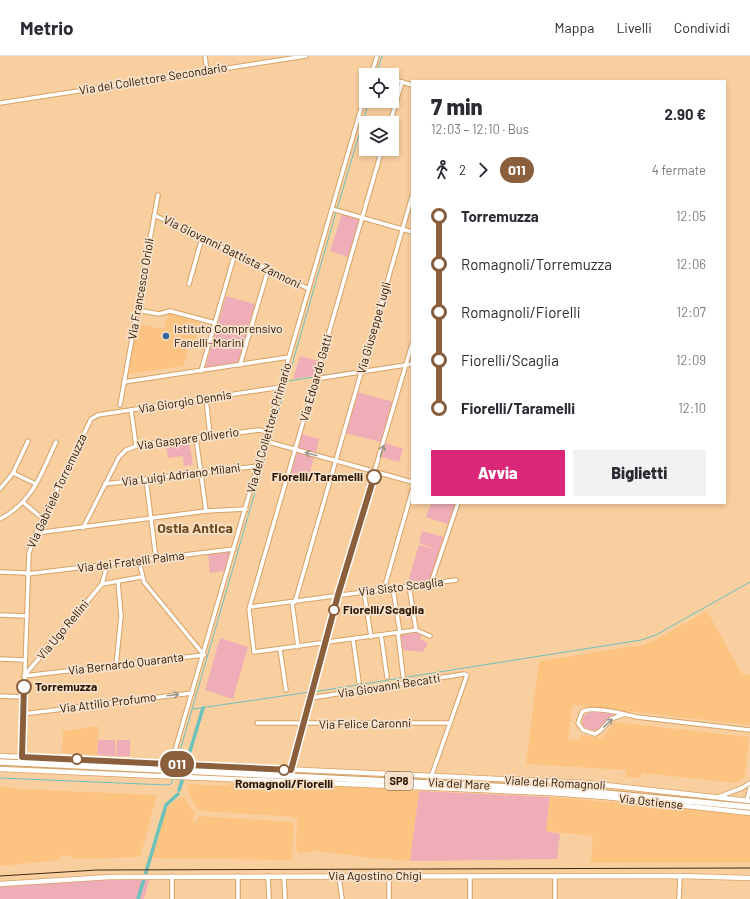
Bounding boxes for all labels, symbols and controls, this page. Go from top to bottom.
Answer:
text: Metrio [20,16,74,39]
text: Mappa [555,19,594,36]
text: Livelli [616,19,652,36]
text: Condividi [674,19,730,36]
street label: Via del Collettore Secondario [78,59,228,97]
map controls [359,68,399,156]
button: locate [359,68,399,108]
text: 7 min [431,93,483,119]
text: 2.90 € [665,105,706,123]
button: layers [359,116,399,156]
text: 12:03 – 12:10 · Bus [431,121,529,137]
icon: walk [431,159,453,181]
icon: forward [472,159,494,181]
text: 011 [508,161,526,178]
text: 2 [459,162,466,178]
text: 4 fermate [652,162,706,178]
text: Torremuzza [461,207,539,225]
text: 12:05 [676,208,706,224]
street label: Via Giovanni Battista Zannoni [161,212,303,291]
street label: Via Francesco Orioli [124,237,156,341]
text: Romagnoli/Torremuzza [461,255,612,273]
text: 12:06 [676,256,706,272]
street label: Via Giuseppe Lugli [353,280,393,375]
text: Romagnoli/Fiorelli [461,303,580,321]
text: 12:07 [677,304,706,320]
place label: Istituto Comprensivo Fanelli-Marini [174,321,283,349]
marker: Istituto Comprensivo Fanelli-Marini [161,331,171,341]
street label: Via Edoardo Gatti [296,332,334,423]
text: Fiorelli/Scaglia [461,351,559,369]
text: 12:09 [676,352,706,368]
street label: Via del Collettore Primario [243,361,293,495]
street label: Via Giorgio Dennis [137,387,233,415]
text: Fiorelli/Taramelli [461,399,575,417]
text: 12:10 [678,400,706,416]
street label: Via Gaspare Oliverio [136,424,240,452]
street label: Via Gabriele Torremuzza [23,431,89,550]
one-way arrow [379,444,386,457]
one-way arrow [305,450,318,457]
button: Avvia [431,450,565,496]
button: Biglietti [573,450,706,496]
street label: Via Luigi Adriano Milani [121,460,241,488]
place label: Fiorelli/Taramelli [272,469,363,483]
marker: Fiorelli/Taramelli [366,469,382,485]
district label: Ostia Antica [157,519,233,536]
street label: Via dei Fratelli Palma [77,547,185,575]
street label: Via Sisto Scaglia [358,574,444,598]
street label: Via Ugo Rellini [33,597,91,662]
place label: Fiorelli/Scaglia [343,602,424,616]
marker: Fiorelli/Scaglia [328,604,340,616]
street label: Via Bernardo Quaranta [67,649,184,677]
street label: Via Giovanni Becatti [337,670,441,700]
marker: Torremuzza [16,679,32,695]
place label: Torremuzza [35,679,97,693]
street label: Via Attilio Profumo [59,689,157,715]
one-way arrow [166,692,179,699]
street label: Via Felice Caronni [319,715,411,731]
one-way arrow [603,718,613,728]
line badge: 011 [154,751,200,777]
unlabelled marker [71,753,83,765]
text: 011 [168,755,186,772]
marker: Romagnoli/Fiorelli [278,764,290,776]
road number: SP8 [385,772,413,790]
street label: Viale dei Romagnoli [504,772,606,792]
street label: Via del Mare [428,774,490,792]
place label: Romagnoli/Fiorelli [235,776,333,790]
street label: Via Ostiense [618,791,684,811]
street label: Via Agostino Chigi [328,868,422,882]

